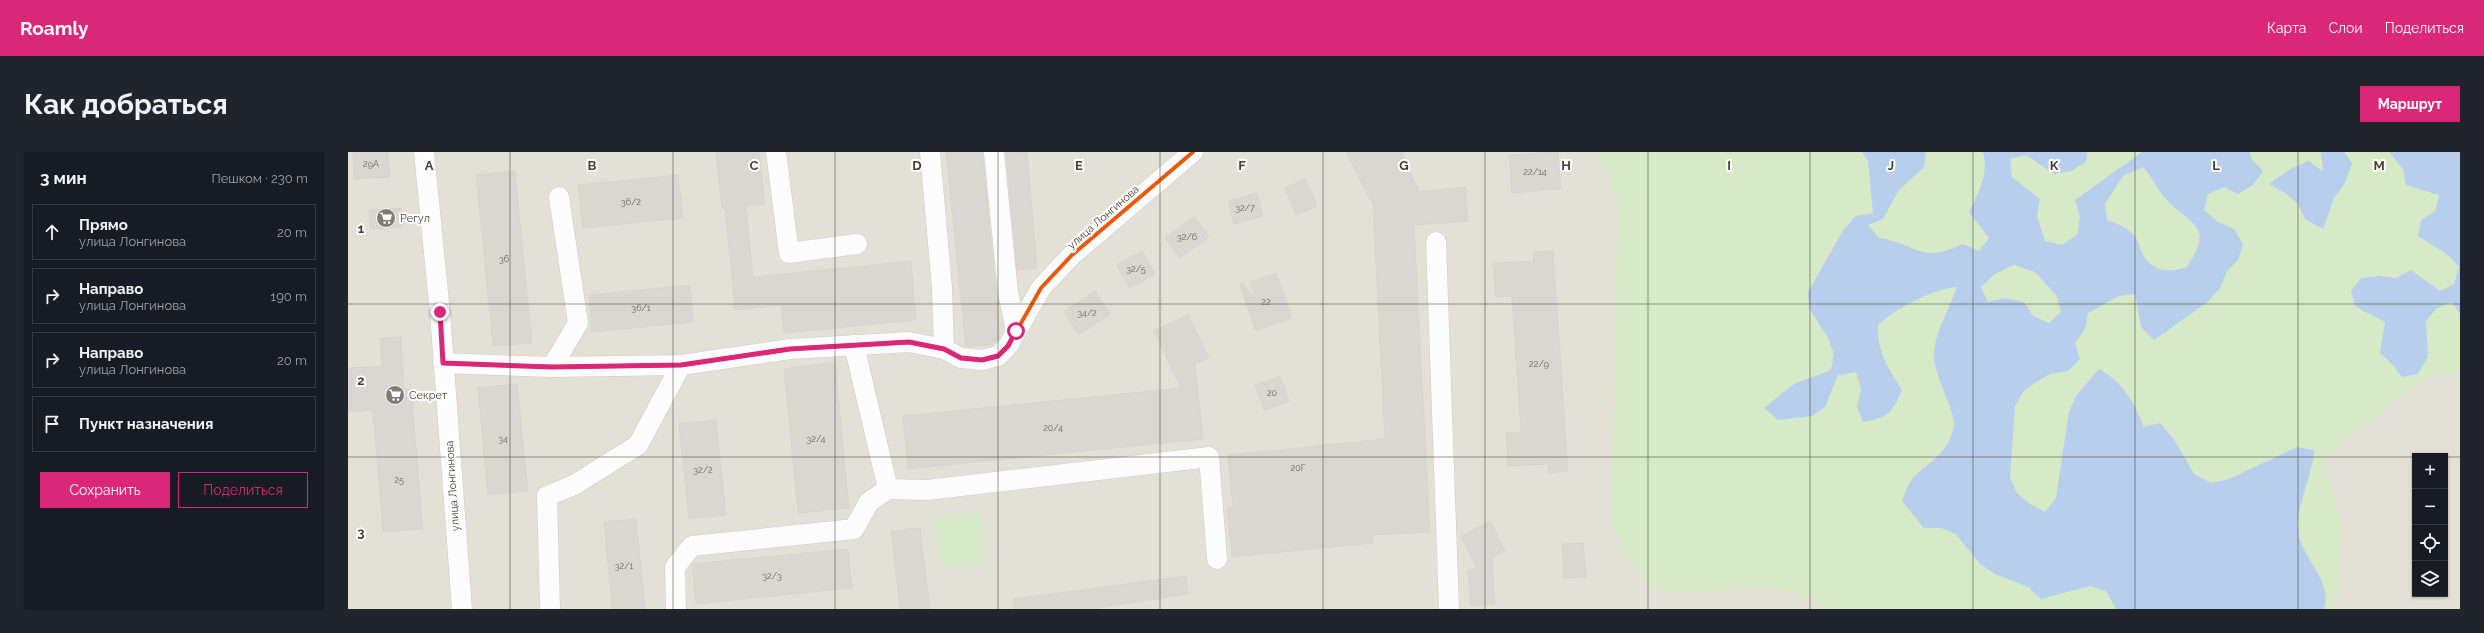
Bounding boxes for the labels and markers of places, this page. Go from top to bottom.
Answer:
supermarket icon: Регул [375,207,397,229]
place label: Регул [400,212,430,225]
supermarket icon: Секрет [384,384,406,406]
place label: Секрет [409,389,448,402]

